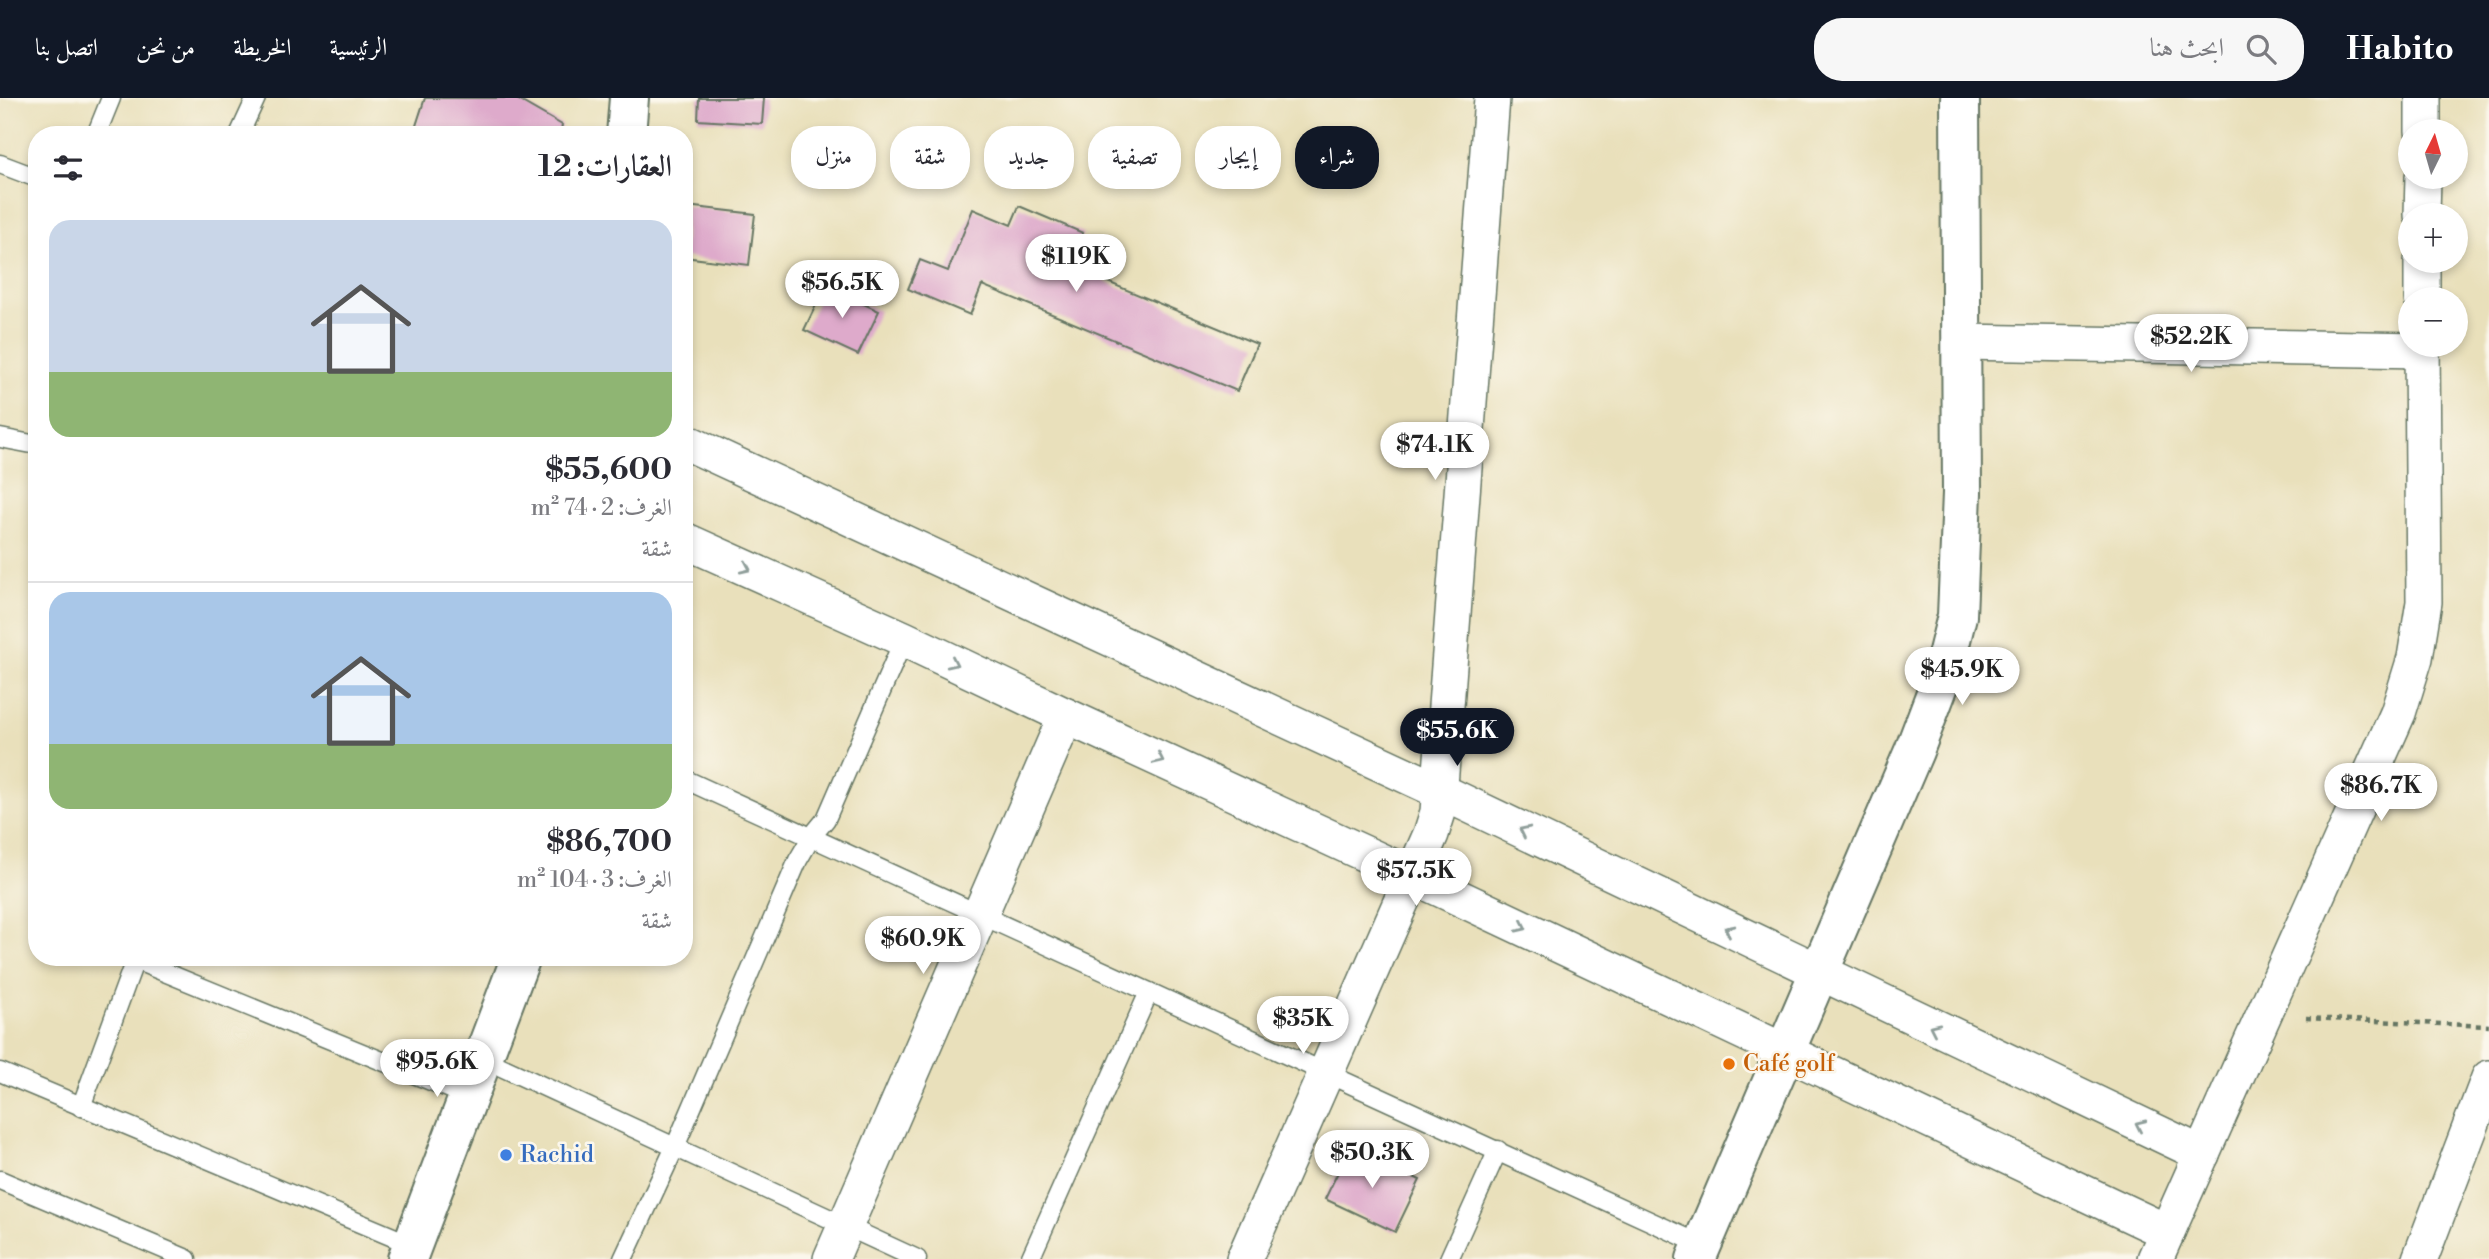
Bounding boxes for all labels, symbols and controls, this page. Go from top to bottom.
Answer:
search box [1814,18,2304,81]
text: Habito [2346,29,2454,70]
icon: search [2242,30,2280,68]
text: ابحث هنا [2149,32,2224,64]
text: اتصل بنا [35,33,98,63]
text: من نحن [136,33,195,63]
text: الخريطة [233,33,292,63]
text: الرئيسية [330,33,387,63]
north arrow [2398,119,2468,189]
map controls [2398,119,2468,357]
chip: منزل [791,126,876,189]
chip: شقة [890,126,970,189]
chip: جديد [984,126,1074,189]
chip: تصفية [1088,126,1181,189]
chip: إيجار [1195,126,1281,189]
chip: شراء [1295,126,1379,189]
text: العقارات: 12 [538,148,672,186]
icon: filters [49,149,87,187]
button: + [2398,203,2468,273]
pin: $119K [1027,234,1125,294]
text: $119K [1041,243,1111,271]
pin: $56.5K [785,260,899,320]
icon: home [298,266,424,392]
text: $56.5K [801,269,883,297]
button: − [2398,287,2468,357]
pin: $52.2K [2134,314,2248,374]
text: $52.2K [2150,323,2232,351]
pin: $74.1K [1378,422,1492,482]
text: $74.1K [1396,431,1474,459]
text: $55,600 [545,451,672,489]
text: الغرف: 2 · 74 m² [531,494,672,522]
text: شقة [642,535,672,563]
one-way arrow [739,560,752,574]
icon: home [298,638,424,764]
pin: $45.9K [1905,648,2019,707]
one-way arrow [946,655,958,669]
text: $45.9K [1921,656,2003,684]
pin: $55.6K [1400,708,1514,768]
text: $55.6K [1416,717,1498,745]
one-way arrow [1152,751,1165,765]
pin: $86.7K [2324,764,2438,823]
text: $86.7K [2340,772,2422,800]
text: $86,700 [547,823,672,861]
one-way arrow [1519,826,1531,840]
pin: $57.5K [1359,848,1473,908]
text: $57.5K [1377,857,1455,885]
text: الغرف: 3 · 104 m² [517,866,672,894]
text: شقة [642,907,672,935]
pin: $60.9K [866,916,980,976]
one-way arrow [1515,918,1527,932]
one-way arrow [1724,924,1736,938]
text: $60.9K [881,925,965,953]
pin: $35K [1262,996,1344,1056]
text: $35K [1273,1005,1333,1033]
one-way arrow [1929,1022,1941,1036]
pin: $95.6K [380,1040,494,1099]
text: $95.6K [396,1048,478,1076]
place label: Café golf [1743,1050,1836,1078]
marker: Café golf [1721,1056,1737,1072]
one-way arrow [2135,1119,2147,1133]
pin: $50.3K [1315,1130,1429,1190]
text: $50.3K [1330,1139,1414,1167]
place label: Rachid [520,1141,594,1169]
marker: Rachid [498,1147,514,1163]

